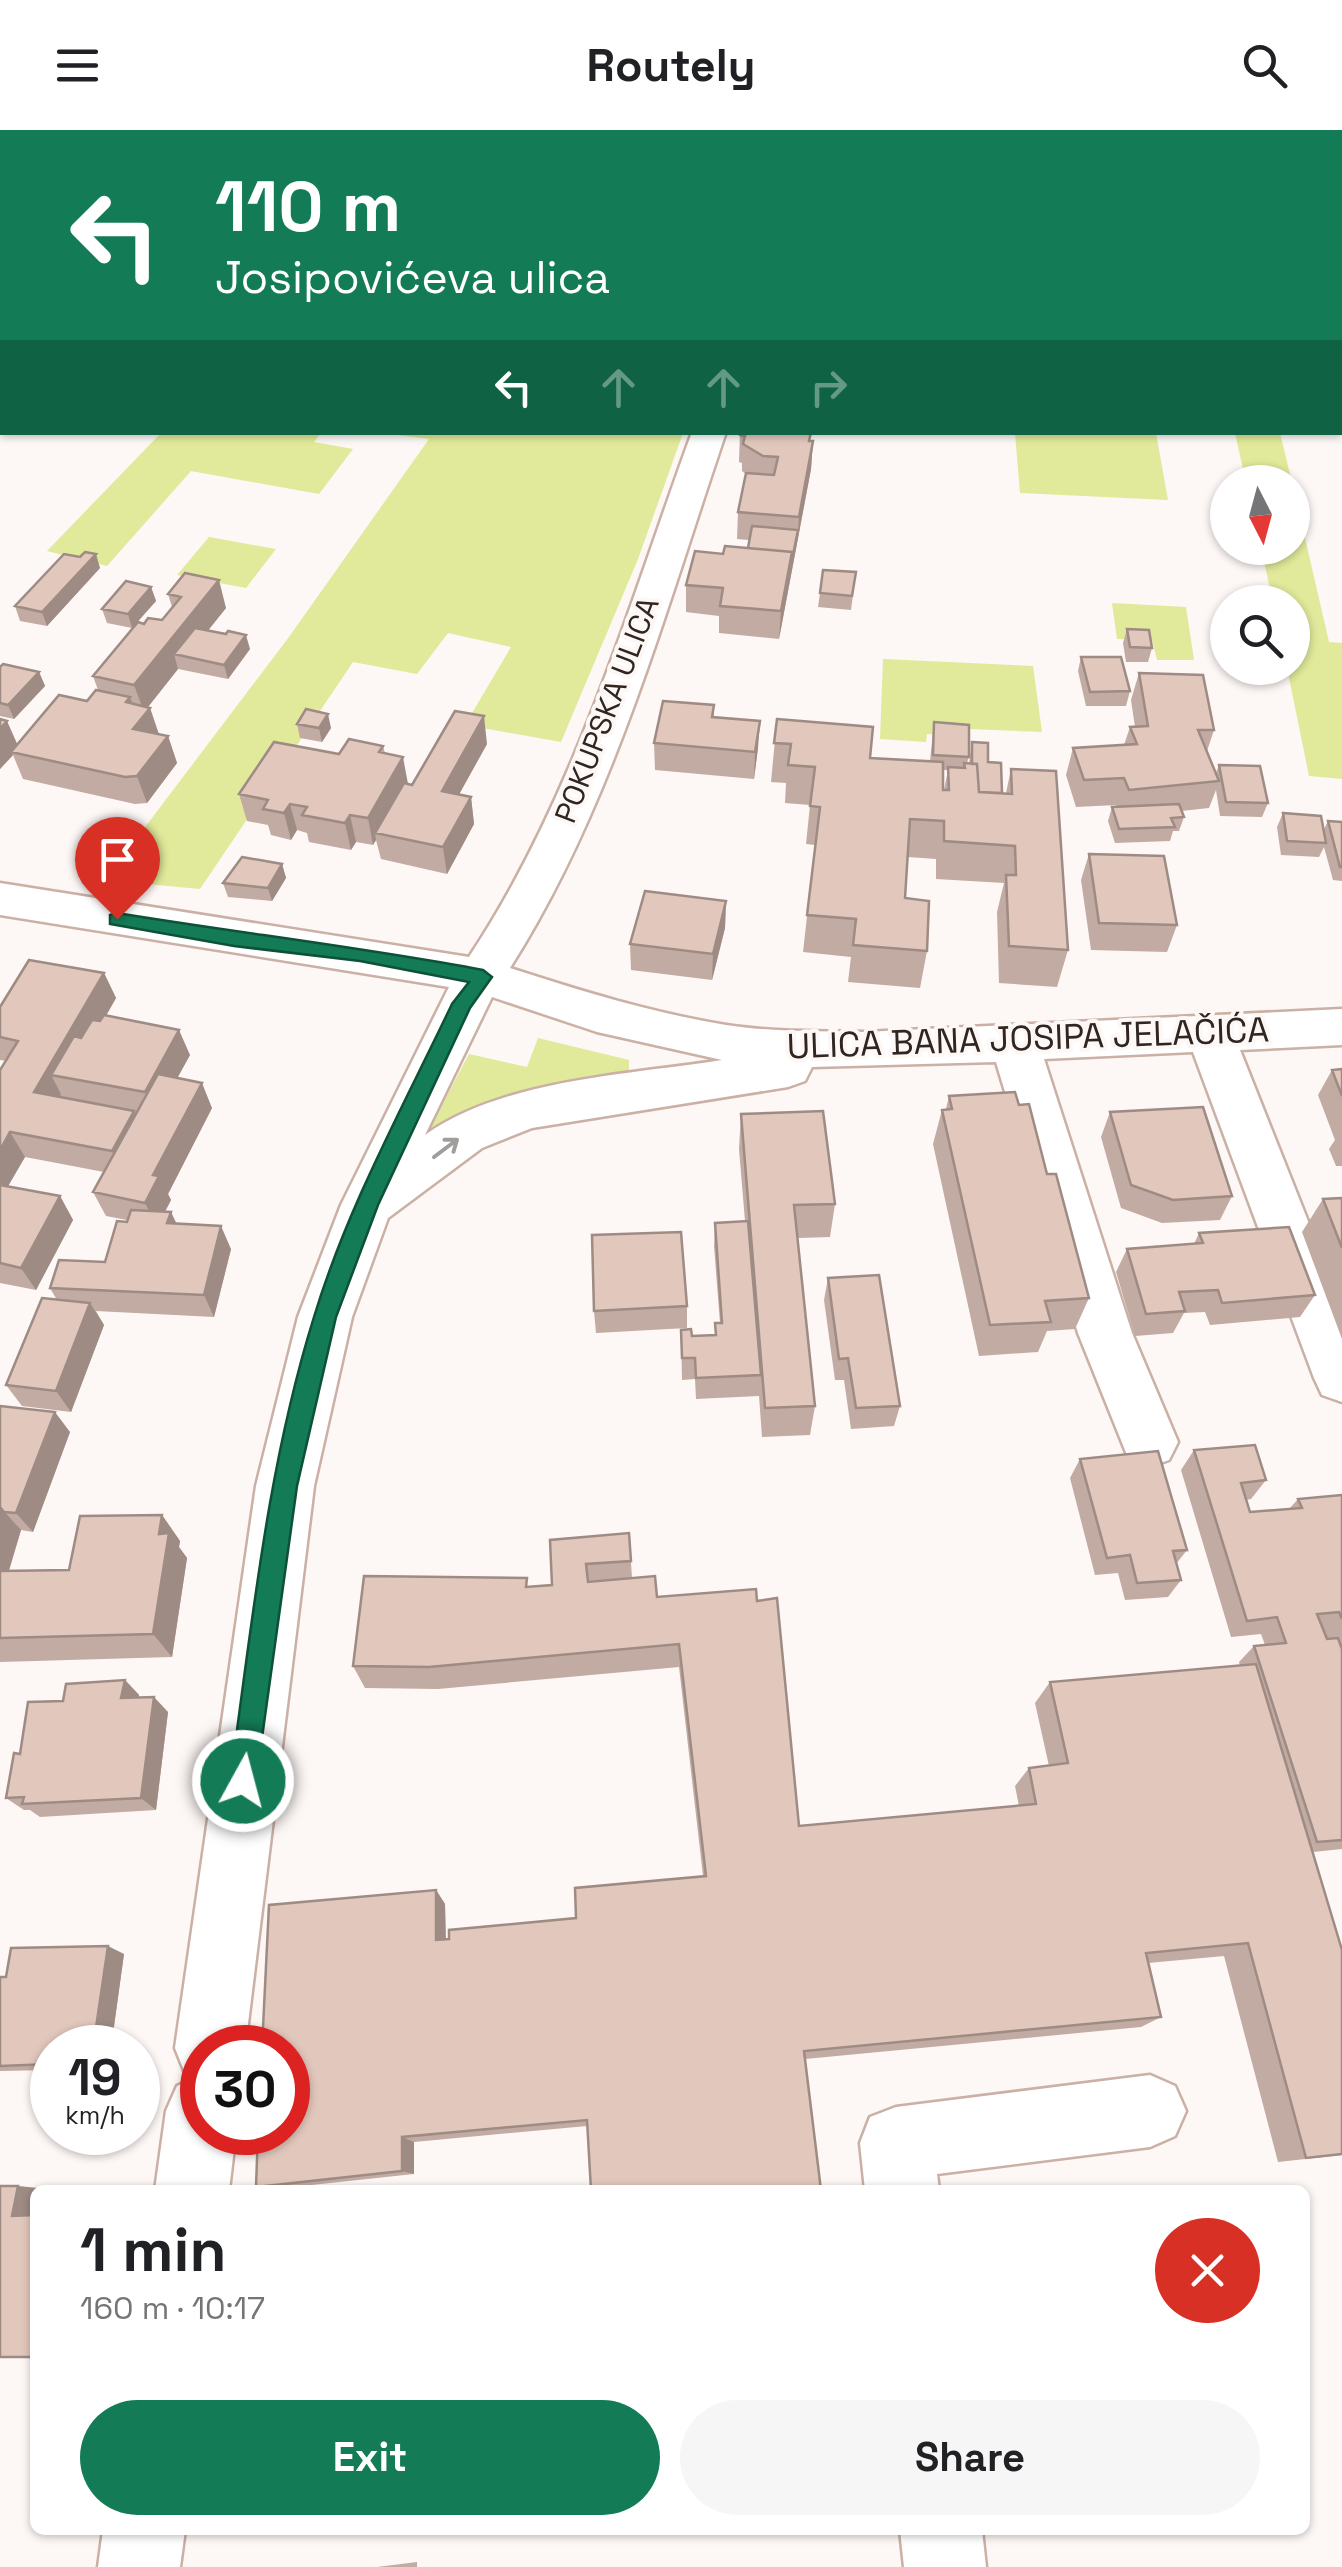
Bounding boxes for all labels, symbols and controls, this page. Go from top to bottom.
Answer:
text: Routely [586,37,756,94]
icon: menu [50,38,105,93]
icon: search [1237,38,1292,93]
text: 110 m [215,162,401,251]
icon: left [50,170,180,300]
text: Josipovićeva ulica [215,249,610,306]
icon: left [486,360,541,415]
icon: ahead [591,360,646,415]
icon: ahead [696,360,751,415]
icon: right [801,360,856,415]
north arrow [1210,465,1310,565]
map controls [1210,465,1310,685]
button: search [1210,585,1310,685]
street label: POKUPSKA ULICA [546,591,668,828]
pin [75,817,160,920]
icon: arrive [90,832,145,887]
street label: ULICA BANA JOSIPA JELAČIĆA [786,1008,1270,1068]
one-way arrow [432,1137,459,1158]
position arrow [191,1729,295,1833]
speed limit sign: 30 [180,2025,310,2155]
text: 19 [68,2046,122,2110]
text: km/h [65,2099,125,2131]
text: 1 min [80,2212,227,2289]
button: close [1155,2218,1260,2323]
text: 160 m · 10:17 [80,2288,265,2328]
button: Exit [80,2400,660,2515]
button: Share [680,2400,1260,2515]

